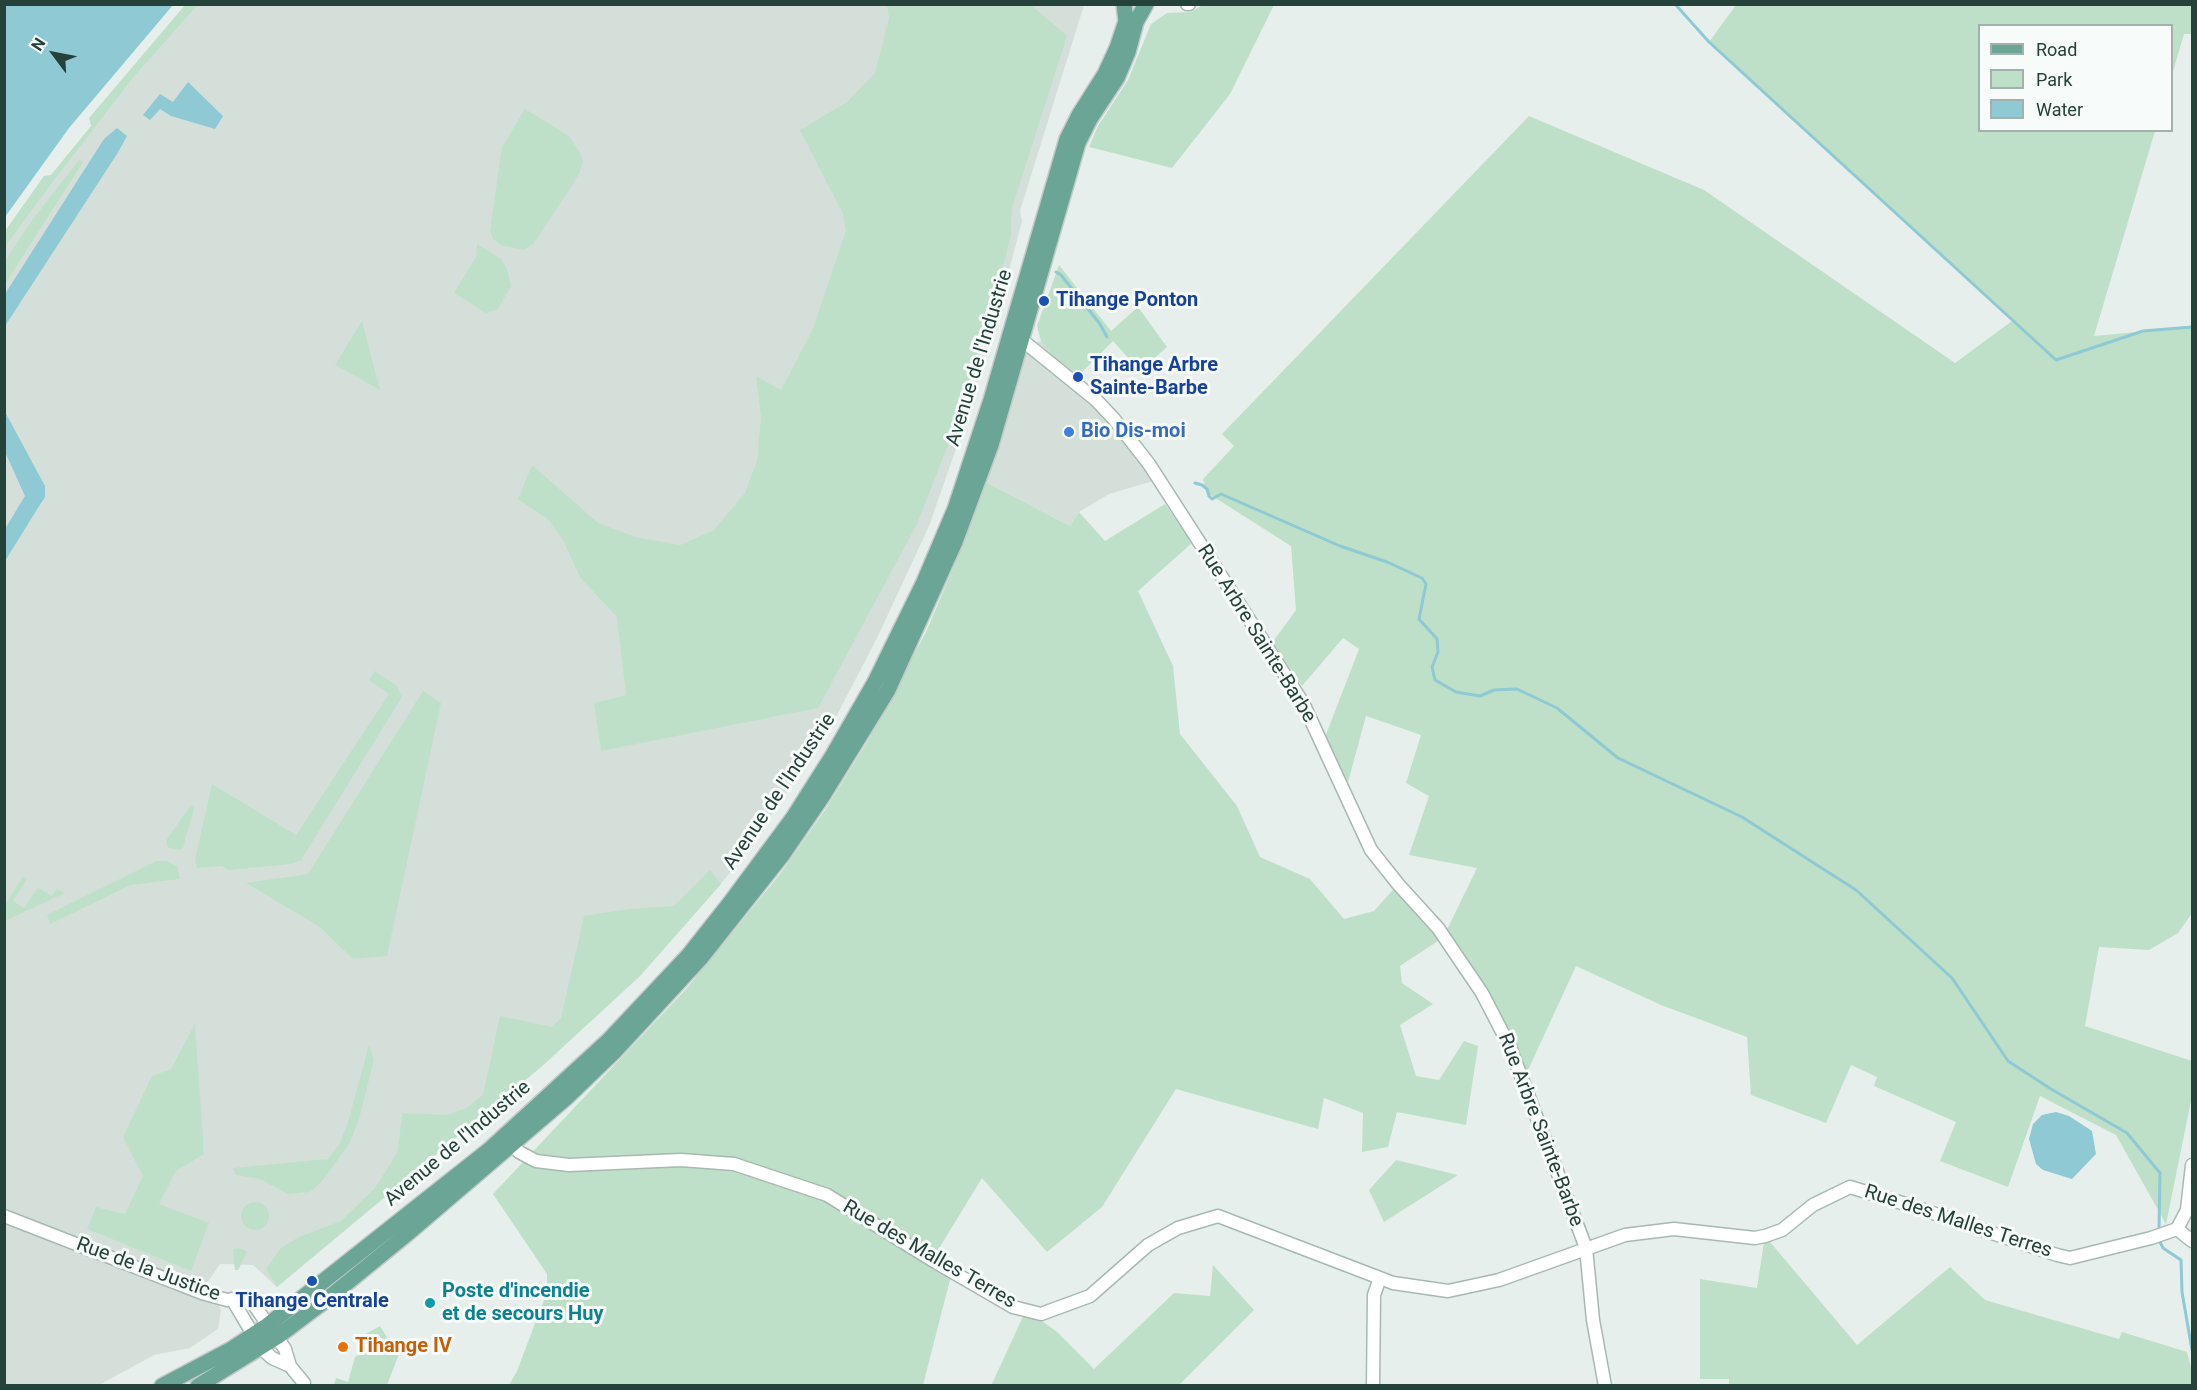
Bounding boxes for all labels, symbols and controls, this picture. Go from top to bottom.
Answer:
north arrow [24,24,84,84]
legend [1978,24,2173,132]
text: N [27,34,49,54]
text: Road [2036,39,2077,60]
text: Park [2036,69,2072,90]
text: Water [2036,99,2083,120]
street label: Avenue de l'Industrie [942,267,1018,449]
place label: Tihange Ponton [1056,289,1198,313]
marker: Tihange Ponton [1037,294,1051,308]
place label: Tihange Arbre Sainte-Barbe [1090,354,1218,401]
marker: Tihange Arbre Sainte-Barbe [1071,370,1085,384]
place label: Bio Dis-moi [1081,420,1186,444]
marker: Bio Dis-moi [1062,425,1076,439]
street label: Rue Arbre Sainte-Barbe [1191,541,1321,727]
street label: Avenue de l'Industrie [719,709,841,875]
street label: Rue Arbre Sainte-Barbe [1492,1030,1588,1230]
street label: Avenue de l'Industrie [380,1076,536,1212]
street label: Rue des Malles Terres [1861,1180,2055,1264]
street label: Rue des Malles Terres [838,1196,1020,1314]
street label: Rue de la Justice [73,1233,223,1307]
marker: Tihange Centrale [305,1274,319,1288]
place label: Poste d'incendie et de secours Huy [442,1280,604,1327]
place label: Tihange Centrale [235,1290,389,1314]
marker: Poste d'incendie et de secours Huy [423,1296,437,1310]
place label: Tihange IV [355,1335,452,1359]
marker: Tihange IV [336,1340,350,1354]

